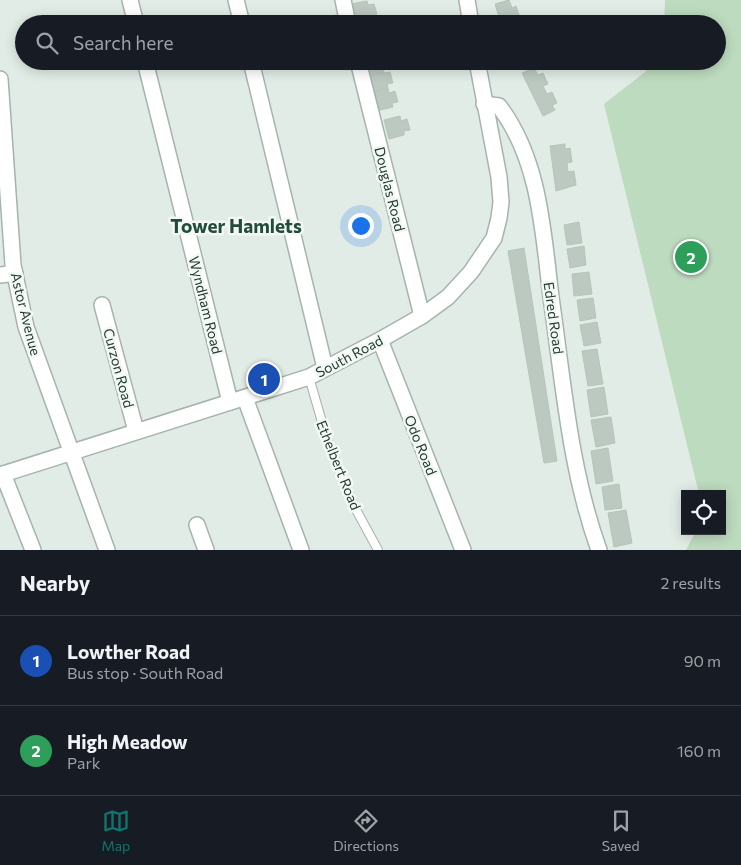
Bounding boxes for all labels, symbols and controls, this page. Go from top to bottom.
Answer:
search box [15,15,726,70]
icon: search [33,29,61,57]
text: Search here [73,31,173,54]
street label: Douglas Road [371,145,409,233]
your location [348,213,374,239]
district label: Tower Hamlets [170,214,302,237]
pin: 2 [675,238,707,276]
street label: Wyndham Road [186,254,226,356]
street label: Astor Avenue [7,271,45,357]
street label: Edred Road [541,281,567,355]
street label: Curzon Road [100,326,138,410]
street label: South Road [313,331,385,381]
pin: 1 [248,360,280,398]
street label: Odo Road [401,412,441,478]
street label: Ethelbert Road [313,418,365,512]
map controls [681,490,726,535]
button: locate [681,490,726,535]
text: Nearby [20,570,90,595]
text: 2 results [660,573,721,592]
text: Lowther Road [67,640,190,663]
text: 1 [32,651,40,670]
text: 90 m [684,651,721,670]
text: Bus stop · South Road [67,663,223,682]
text: High Meadow [67,730,188,753]
text: 2 [31,741,41,760]
text: 160 m [677,741,721,760]
text: Park [67,753,100,772]
tab: Map [101,807,130,854]
tab: Directions [333,807,399,854]
tab: Saved [602,807,640,854]

